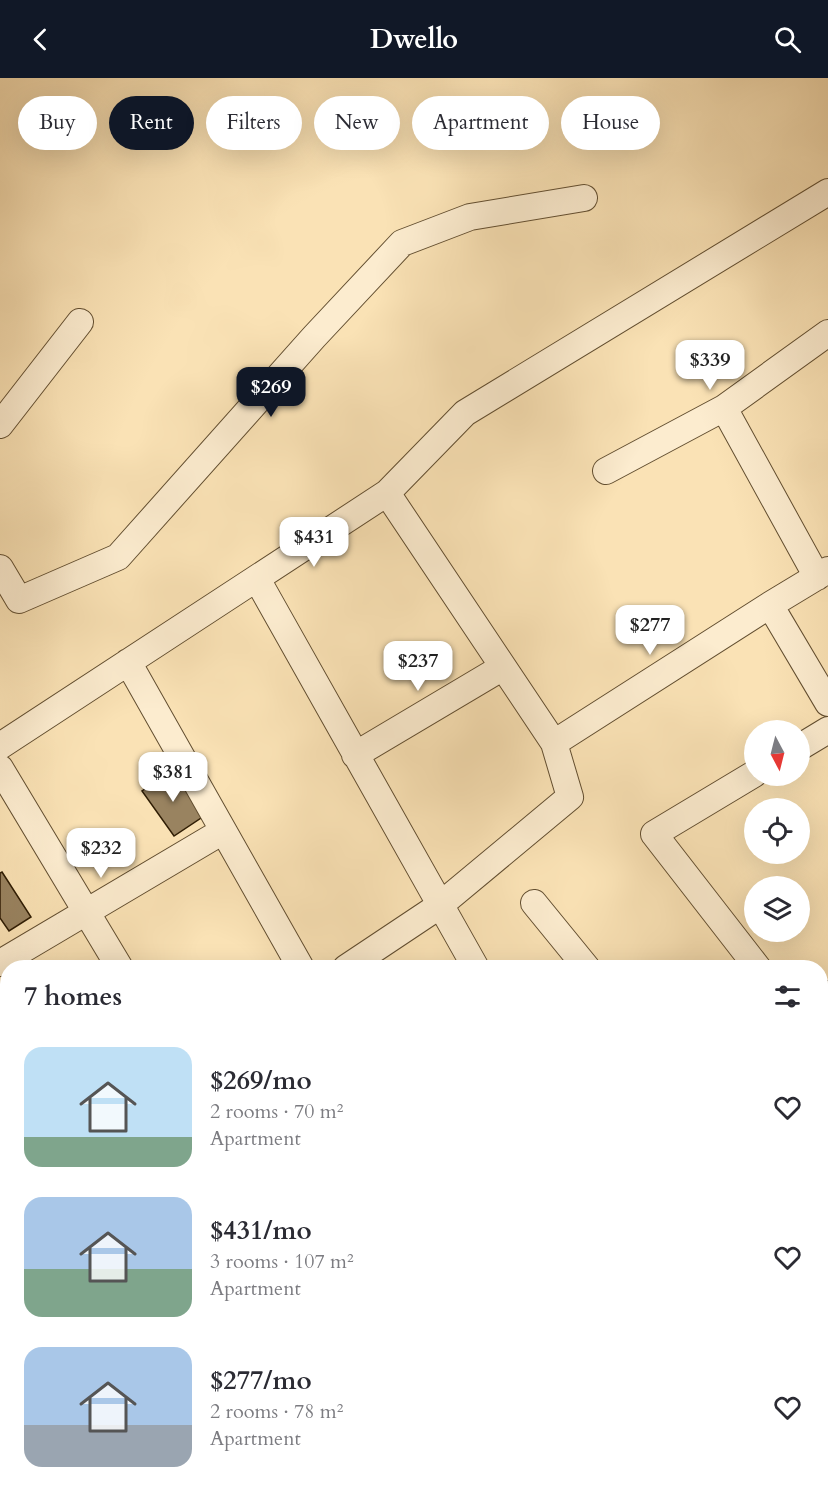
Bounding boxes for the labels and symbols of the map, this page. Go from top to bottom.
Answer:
pin: $339 [674,340,746,391]
pin: $269 [235,367,307,418]
pin: $431 [278,517,350,568]
pin: $277 [614,605,686,656]
pin: $237 [382,641,454,692]
north arrow [744,720,810,786]
pin: $381 [137,752,209,803]
pin: $232 [65,828,137,879]

